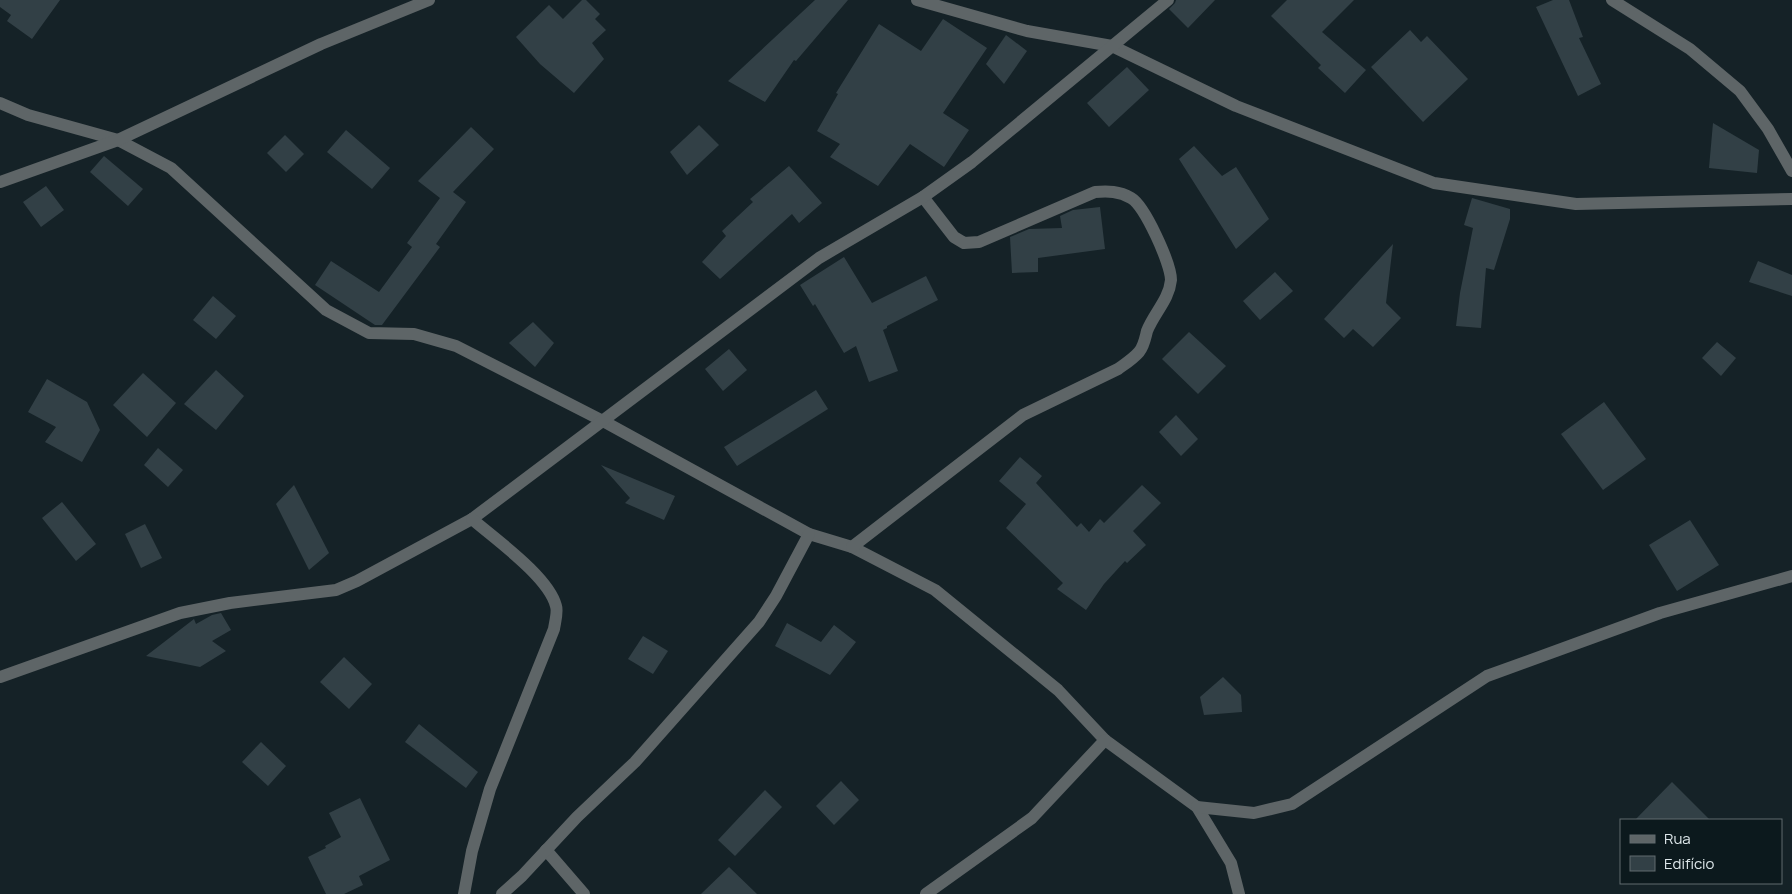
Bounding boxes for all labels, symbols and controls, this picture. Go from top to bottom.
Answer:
legend [1620,819,1782,884]
text: Rua [1664,828,1691,849]
text: Edifício [1664,853,1715,874]

